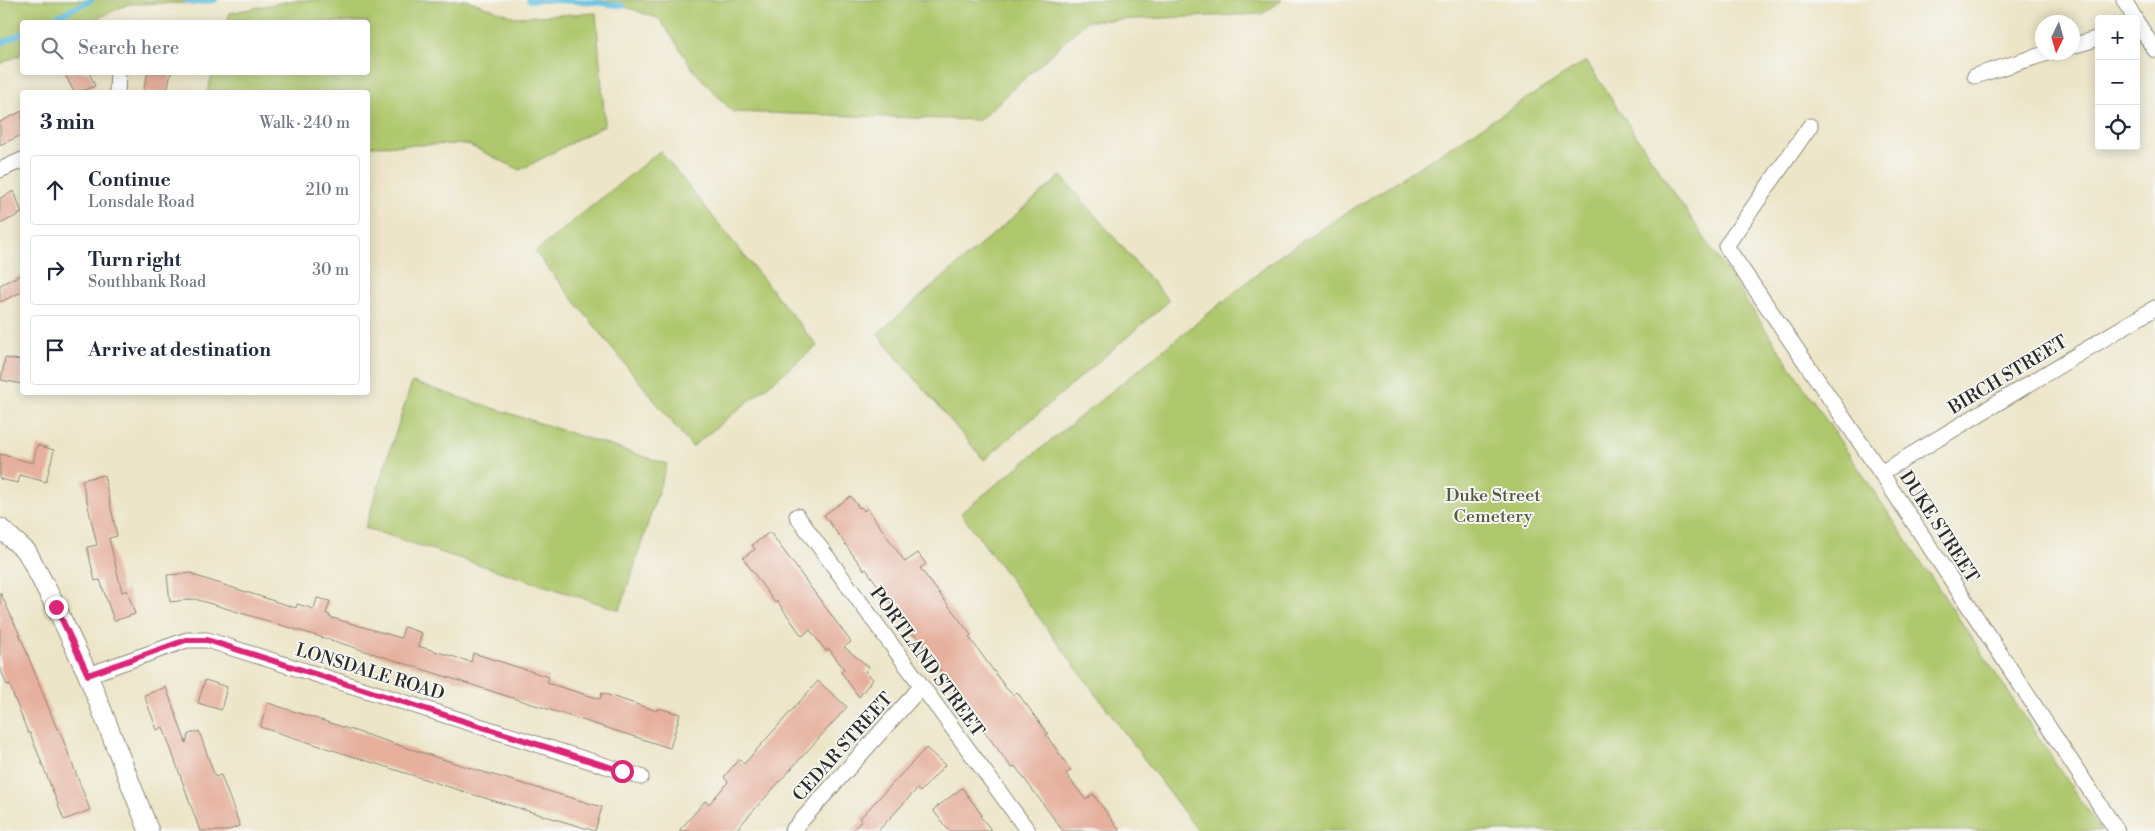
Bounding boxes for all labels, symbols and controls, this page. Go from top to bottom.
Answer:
north arrow [2035,15,2080,60]
map controls [2095,15,2140,150]
button: + [2095,15,2140,60]
search box [20,20,370,75]
icon: search [38,34,66,62]
text: Search here [78,36,179,60]
button: − [2095,60,2140,105]
button: locate [2095,105,2140,150]
text: 3 min [40,110,95,136]
text: Walk · 240 m [259,113,350,133]
text: Continue [88,168,171,192]
icon: ahead [41,176,69,204]
text: 210 m [305,180,349,200]
text: Lonsdale Road [88,192,195,212]
text: Turn right [88,248,181,272]
icon: right [41,256,69,284]
text: 30 m [312,260,349,280]
text: Southbank Road [88,272,206,292]
street label: BIRCH STREET [1943,330,2072,420]
icon: arrive [41,336,69,364]
text: Arrive at destination [88,338,271,362]
street label: DUKE STREET [1894,467,1984,587]
park label: Duke Street Cemetery [1445,484,1541,528]
street label: PORTLAND STREET [865,582,989,742]
route end [45,596,68,619]
street label: LONSDALE ROAD [293,638,447,706]
street label: CEDAR STREET [788,687,898,806]
route start [611,760,634,783]

